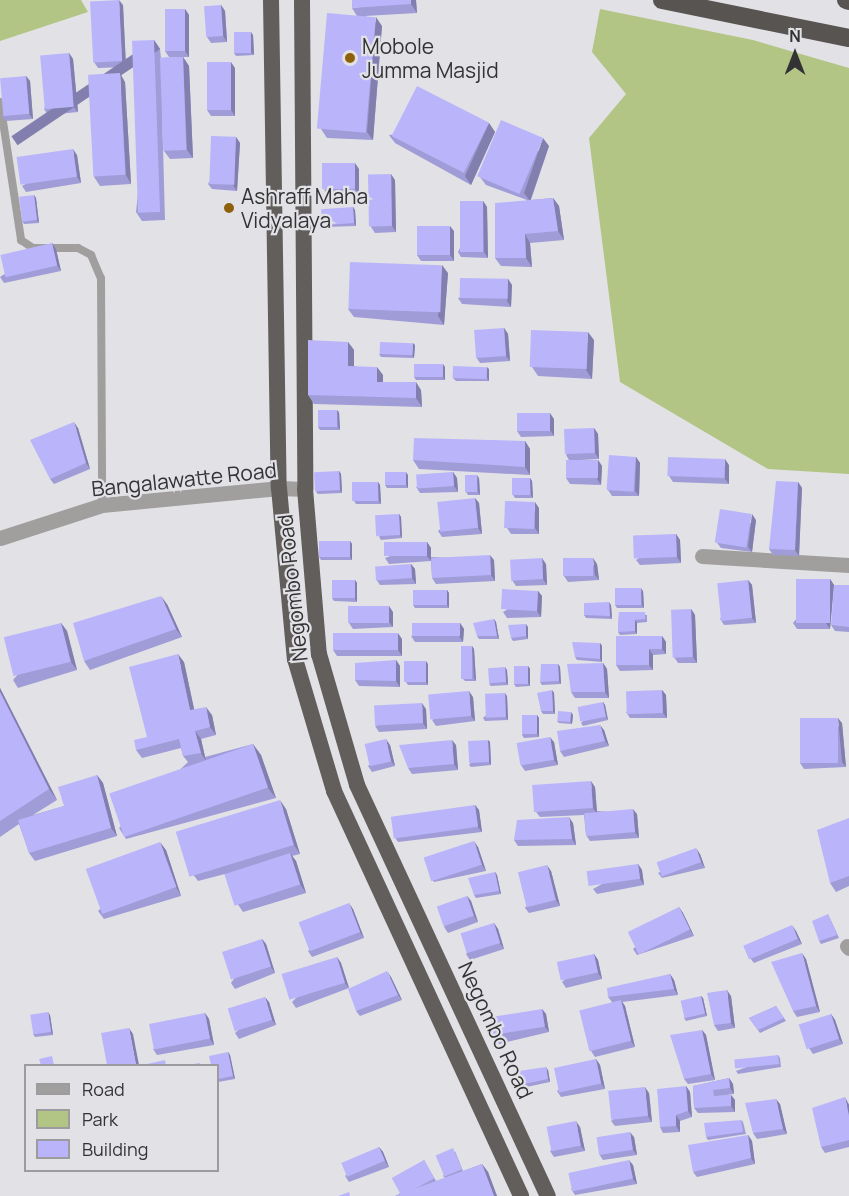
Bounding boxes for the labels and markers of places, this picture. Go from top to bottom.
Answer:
place label: Mobole Jumma Masjid [362,33,499,83]
marker: Mobole Jumma Masjid [343,51,357,65]
place label: Ashraff Maha Vidyalaya [241,183,368,233]
marker: Ashraff Maha Vidyalaya [222,201,236,215]

